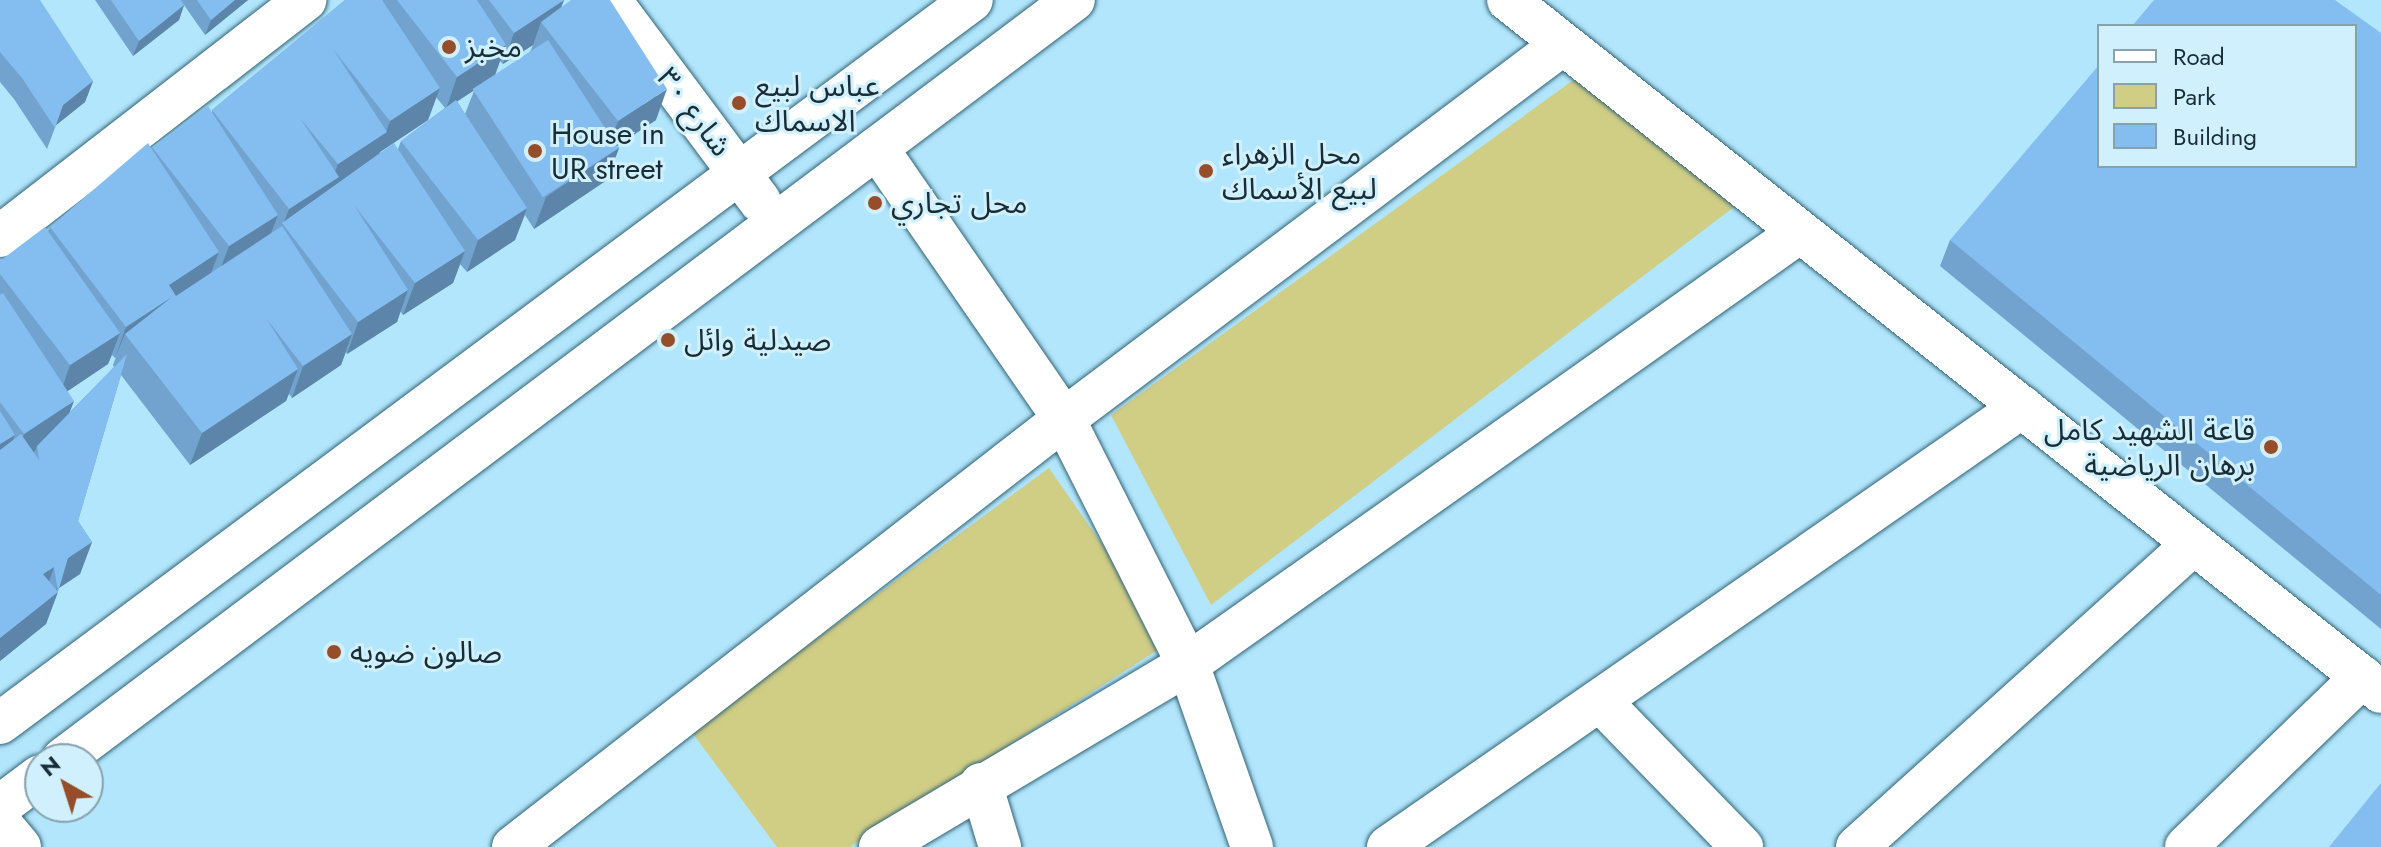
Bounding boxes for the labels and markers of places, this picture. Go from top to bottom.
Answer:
place label: مخبز [465,29,522,65]
marker: مخبز [440,38,458,56]
place label: عباس لبيع الاسماك [755,68,880,138]
marker: عباس لبيع الاسماك [730,94,748,112]
place label: House in UR street [551,116,665,186]
place label: محل الزهراء لبيع الأسماك [1222,136,1377,206]
marker: House in UR street [526,142,544,160]
marker: محل الزهراء لبيع الأسماك [1197,162,1215,180]
place label: محل تجاري [891,185,1027,221]
marker: محل تجاري [866,194,884,212]
place label: صيدلية وائل [684,322,831,358]
marker: صيدلية وائل [659,331,677,349]
place label: قاعة الشهيد كامل برهان الرياضية [2044,412,2255,482]
marker: قاعة الشهيد كامل برهان الرياضية [2262,438,2280,456]
place label: صالون ضويه [350,634,502,670]
marker: صالون ضويه [325,643,343,661]

